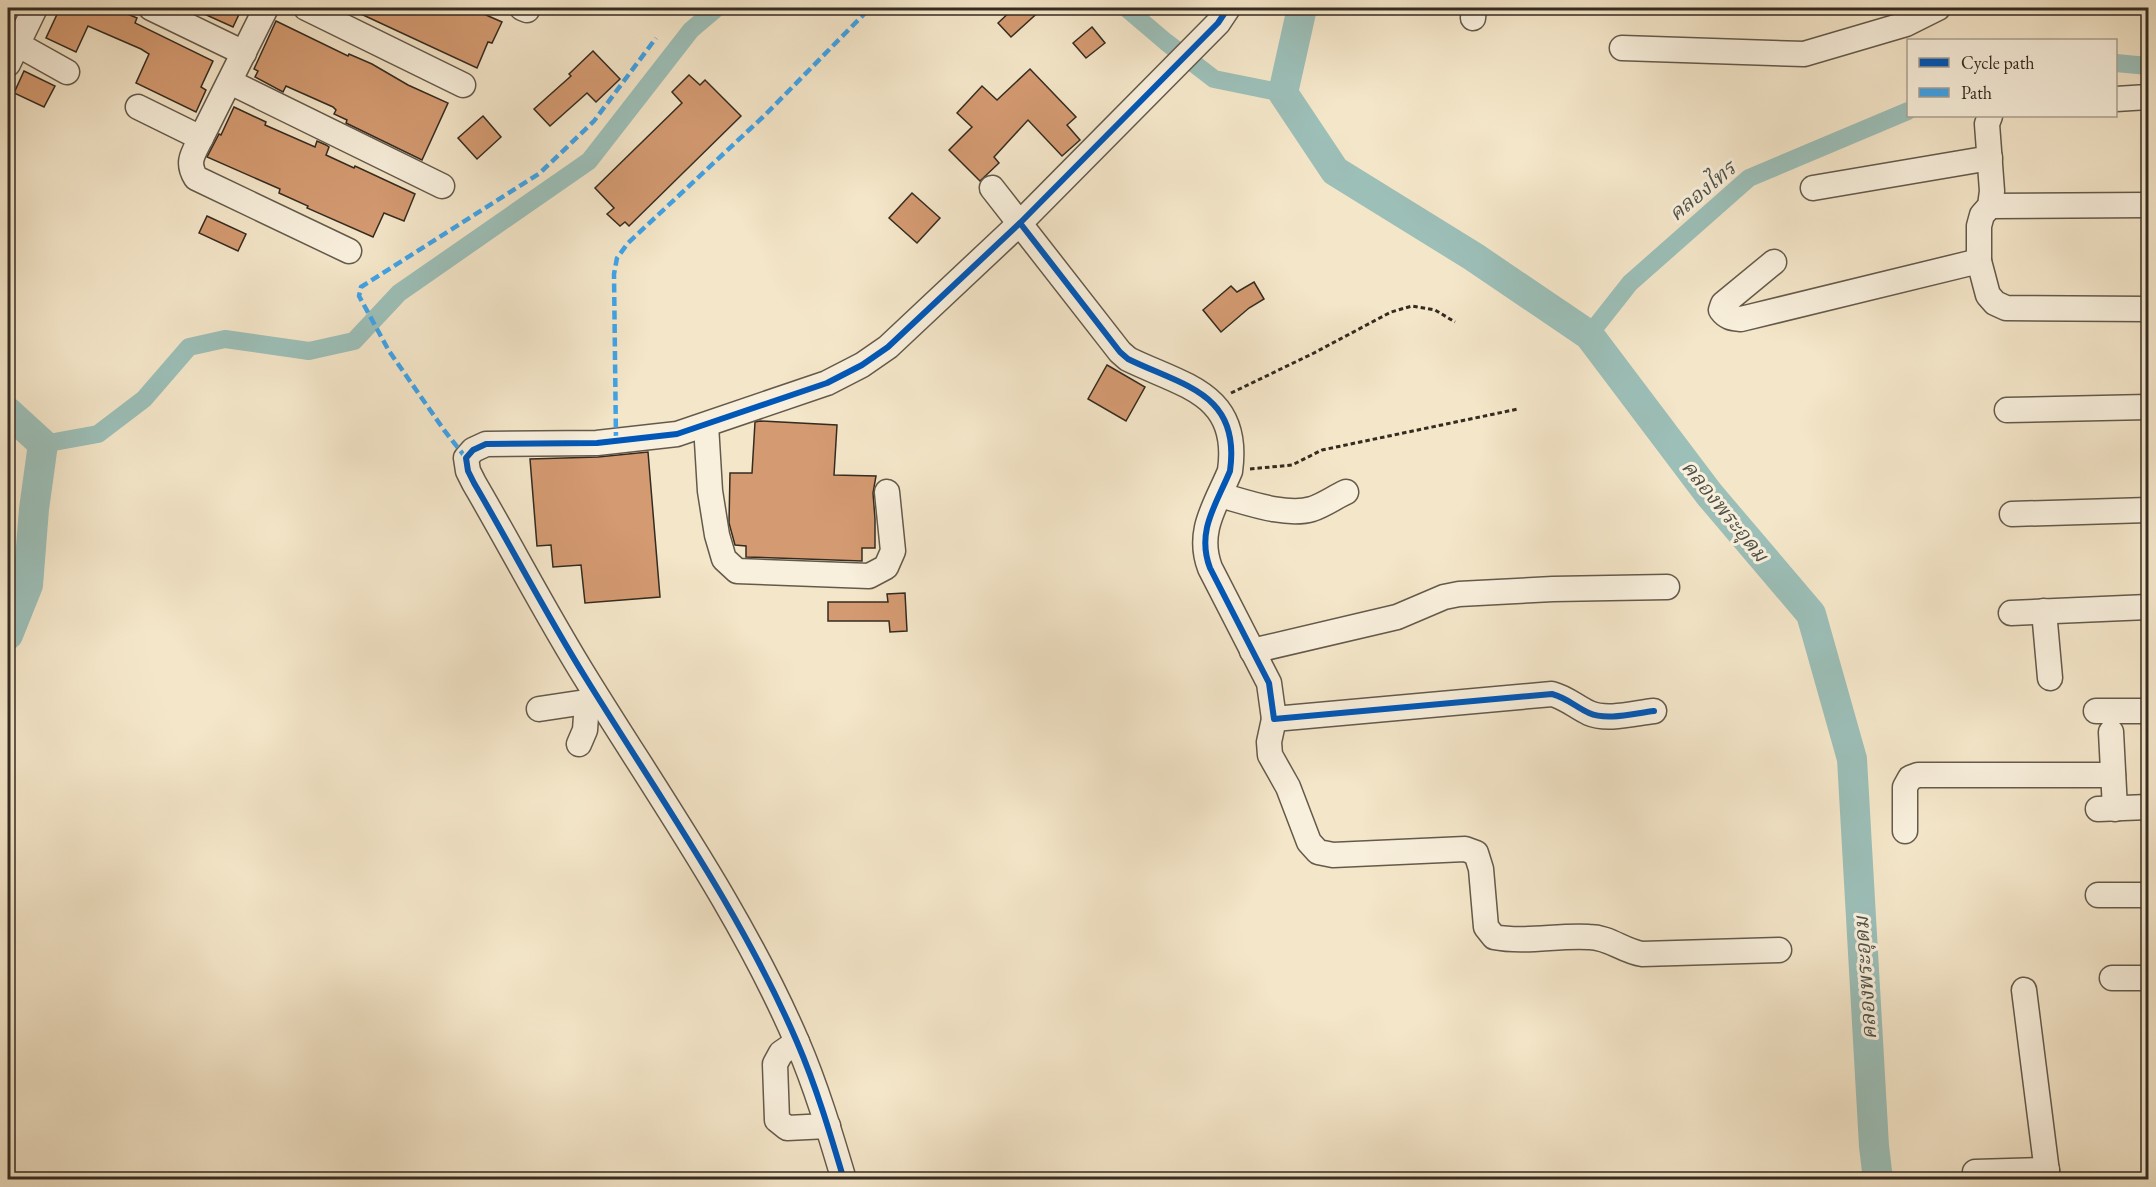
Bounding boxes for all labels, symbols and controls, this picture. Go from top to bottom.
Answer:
legend [1907,39,2117,117]
text: Cycle path [1961,51,2035,74]
text: Path [1961,81,1992,104]
water label: คลองไทร [1662,152,1743,227]
water label: คลองพระอุดม [1675,454,1776,569]
water label: คลองพระอุดม [1847,914,1883,1041]

